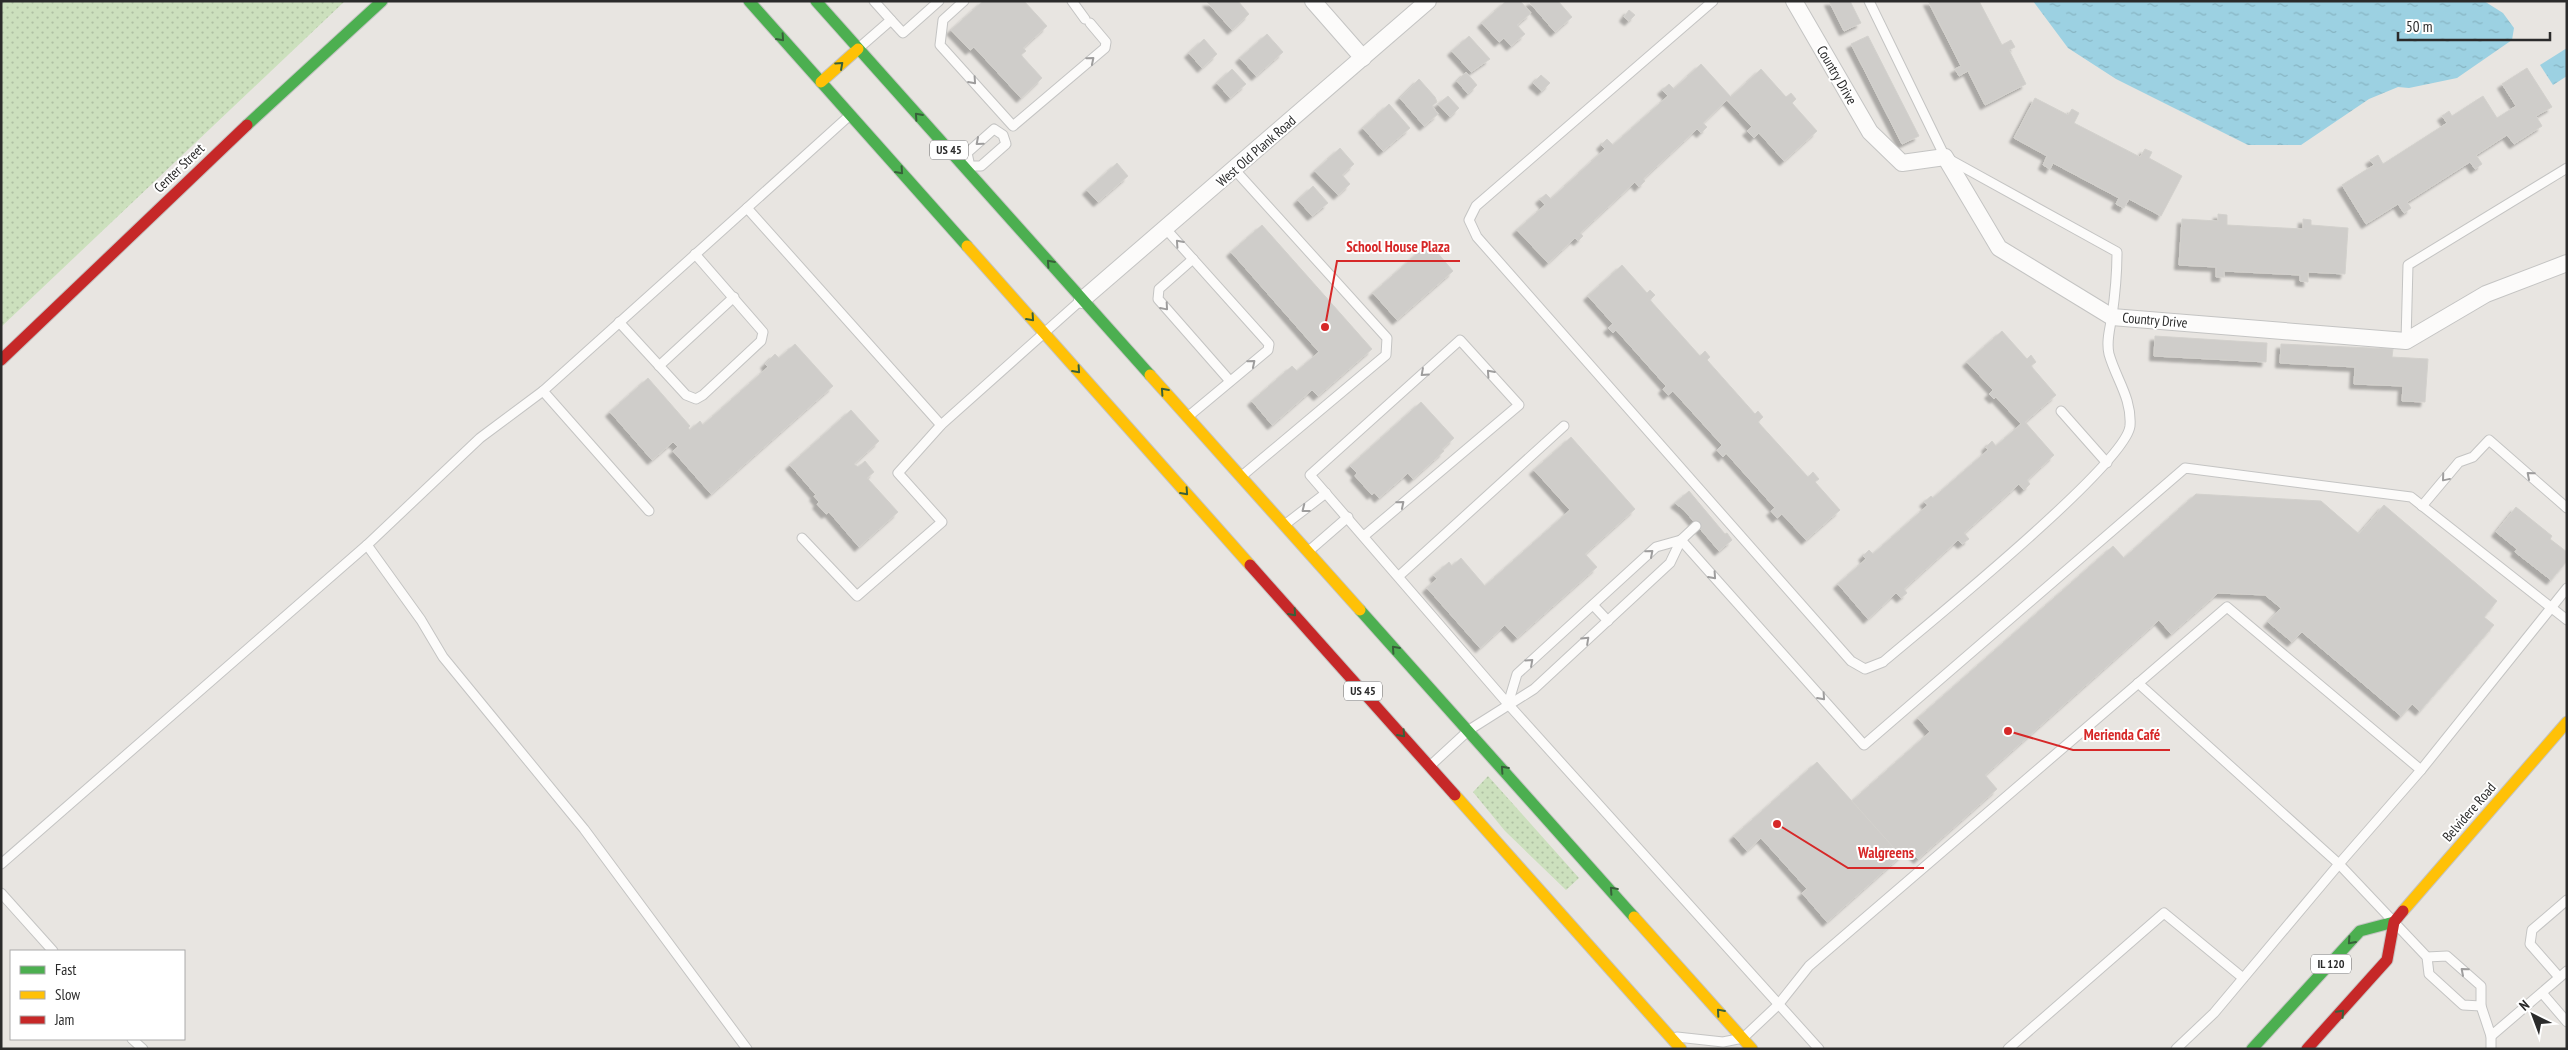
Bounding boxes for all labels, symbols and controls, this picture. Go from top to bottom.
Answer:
scale bar [2398,10,2550,42]
text: 50 m [2406,17,2432,36]
one-way arrow [775,32,784,41]
street label: Country Drive [1813,42,1861,108]
one-way arrow [1085,57,1094,65]
one-way arrow [834,62,843,71]
one-way arrow [967,76,976,85]
one-way arrow [915,112,924,121]
street label: West Old Plank Road [1213,112,1299,190]
one-way arrow [976,136,985,145]
street label: Center Street [150,139,208,196]
road number: US 45 [930,140,968,160]
one-way arrow [894,165,903,174]
callout: School House Plaza [1337,231,1460,261]
text: School House Plaza [1346,237,1450,256]
one-way arrow [1175,240,1184,249]
one-way arrow [1047,260,1056,269]
one-way arrow [1160,302,1169,311]
street label: Country Drive [2122,308,2188,332]
one-way arrow [1025,313,1034,322]
one-way arrow [1246,361,1255,369]
one-way arrow [1071,365,1080,374]
one-way arrow [1420,367,1429,376]
one-way arrow [1486,369,1495,378]
one-way arrow [1161,387,1170,396]
one-way arrow [2442,473,2451,482]
one-way arrow [2527,473,2536,481]
one-way arrow [1179,486,1188,495]
one-way arrow [1396,501,1405,510]
one-way arrow [1301,503,1311,512]
one-way arrow [1645,549,1654,558]
one-way arrow [1707,571,1716,580]
one-way arrow [1288,607,1297,616]
one-way arrow [1581,637,1590,646]
one-way arrow [1392,645,1401,654]
one-way arrow [1525,659,1534,668]
road number: US 45 [1344,681,1382,700]
one-way arrow [1816,692,1825,701]
callout: Merienda Café [2073,720,2170,750]
text: Merienda Café [2084,725,2160,744]
one-way arrow [1396,729,1405,738]
one-way arrow [1501,766,1510,775]
street label: Belvidere Road [2438,779,2500,845]
callout: Walgreens [1848,838,1924,868]
text: Walgreens [1857,843,1914,862]
one-way arrow [1609,887,1618,896]
one-way arrow [2348,935,2357,944]
legend [10,950,185,1040]
road number: IL 120 [2311,954,2351,974]
text: Fast [55,960,76,979]
one-way arrow [2461,968,2470,977]
text: Slow [55,985,80,1004]
north arrow [2508,990,2558,1040]
text: N [2515,996,2533,1015]
one-way arrow [1717,1009,1726,1018]
text: Jam [54,1010,74,1029]
one-way arrow [2335,1010,2344,1019]

